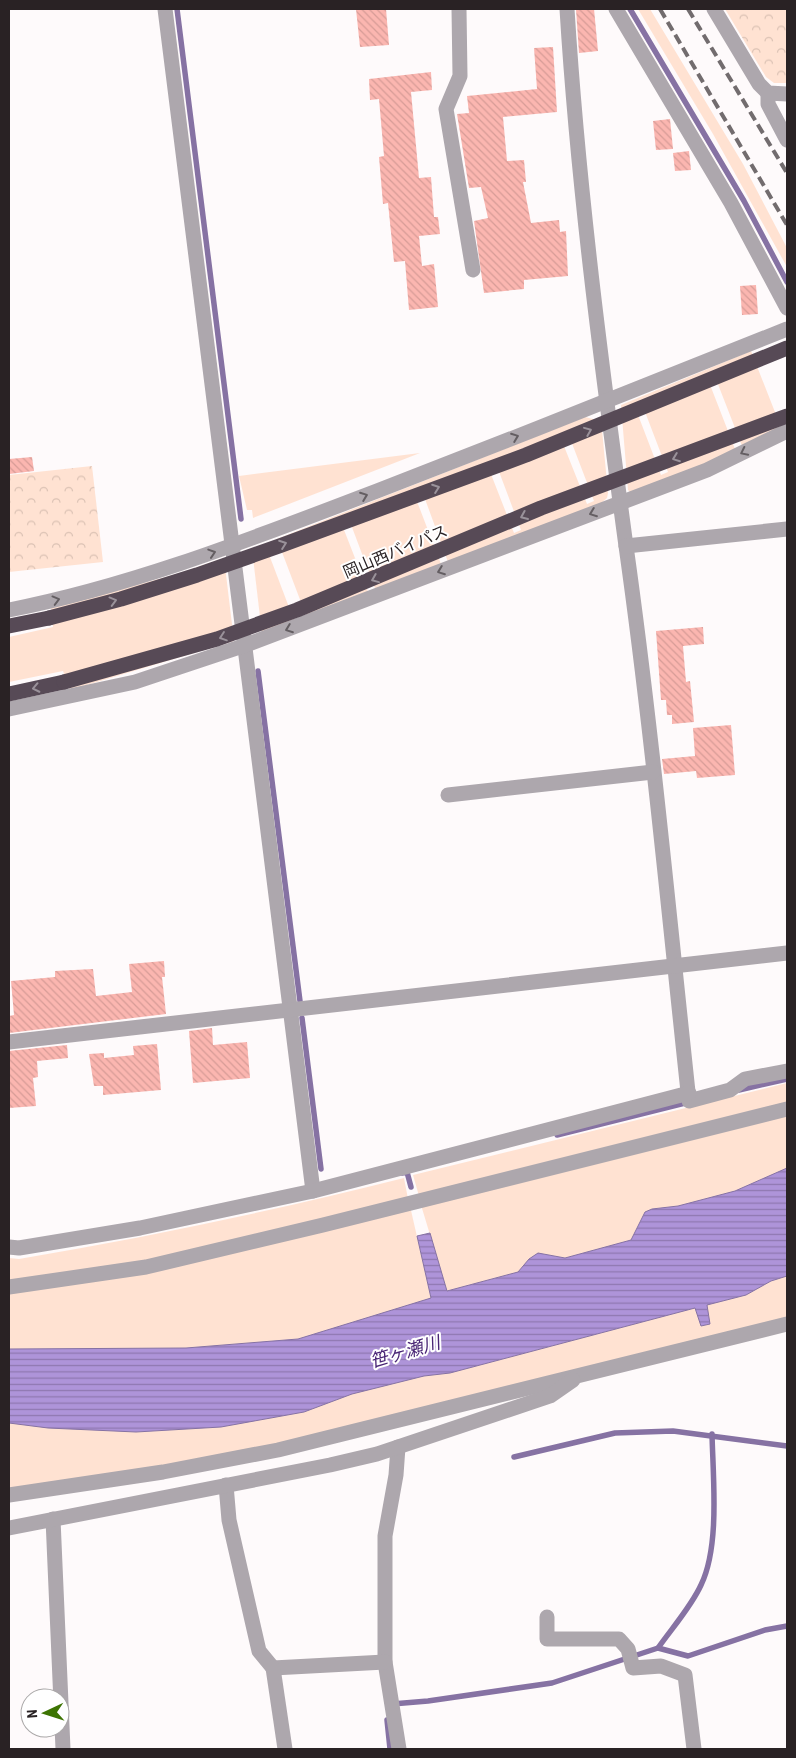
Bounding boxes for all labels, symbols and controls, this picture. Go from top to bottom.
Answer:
one-way arrow [583,426,592,437]
one-way arrow [511,433,519,443]
one-way arrow [740,446,749,456]
one-way arrow [672,452,681,462]
one-way arrow [431,484,440,494]
one-way arrow [359,491,368,502]
one-way arrow [589,507,598,518]
one-way arrow [520,509,529,520]
street label: 岡山西バイパス [340,521,450,582]
one-way arrow [279,540,287,550]
one-way arrow [207,549,216,559]
one-way arrow [437,565,446,575]
one-way arrow [371,573,379,583]
one-way arrow [52,595,61,606]
one-way arrow [108,596,117,607]
one-way arrow [286,623,294,633]
one-way arrow [219,631,227,641]
one-way arrow [32,682,41,693]
water label: 笹ヶ瀬川 [367,1331,444,1372]
north arrow [20,1688,70,1738]
text: N [24,1709,40,1719]

